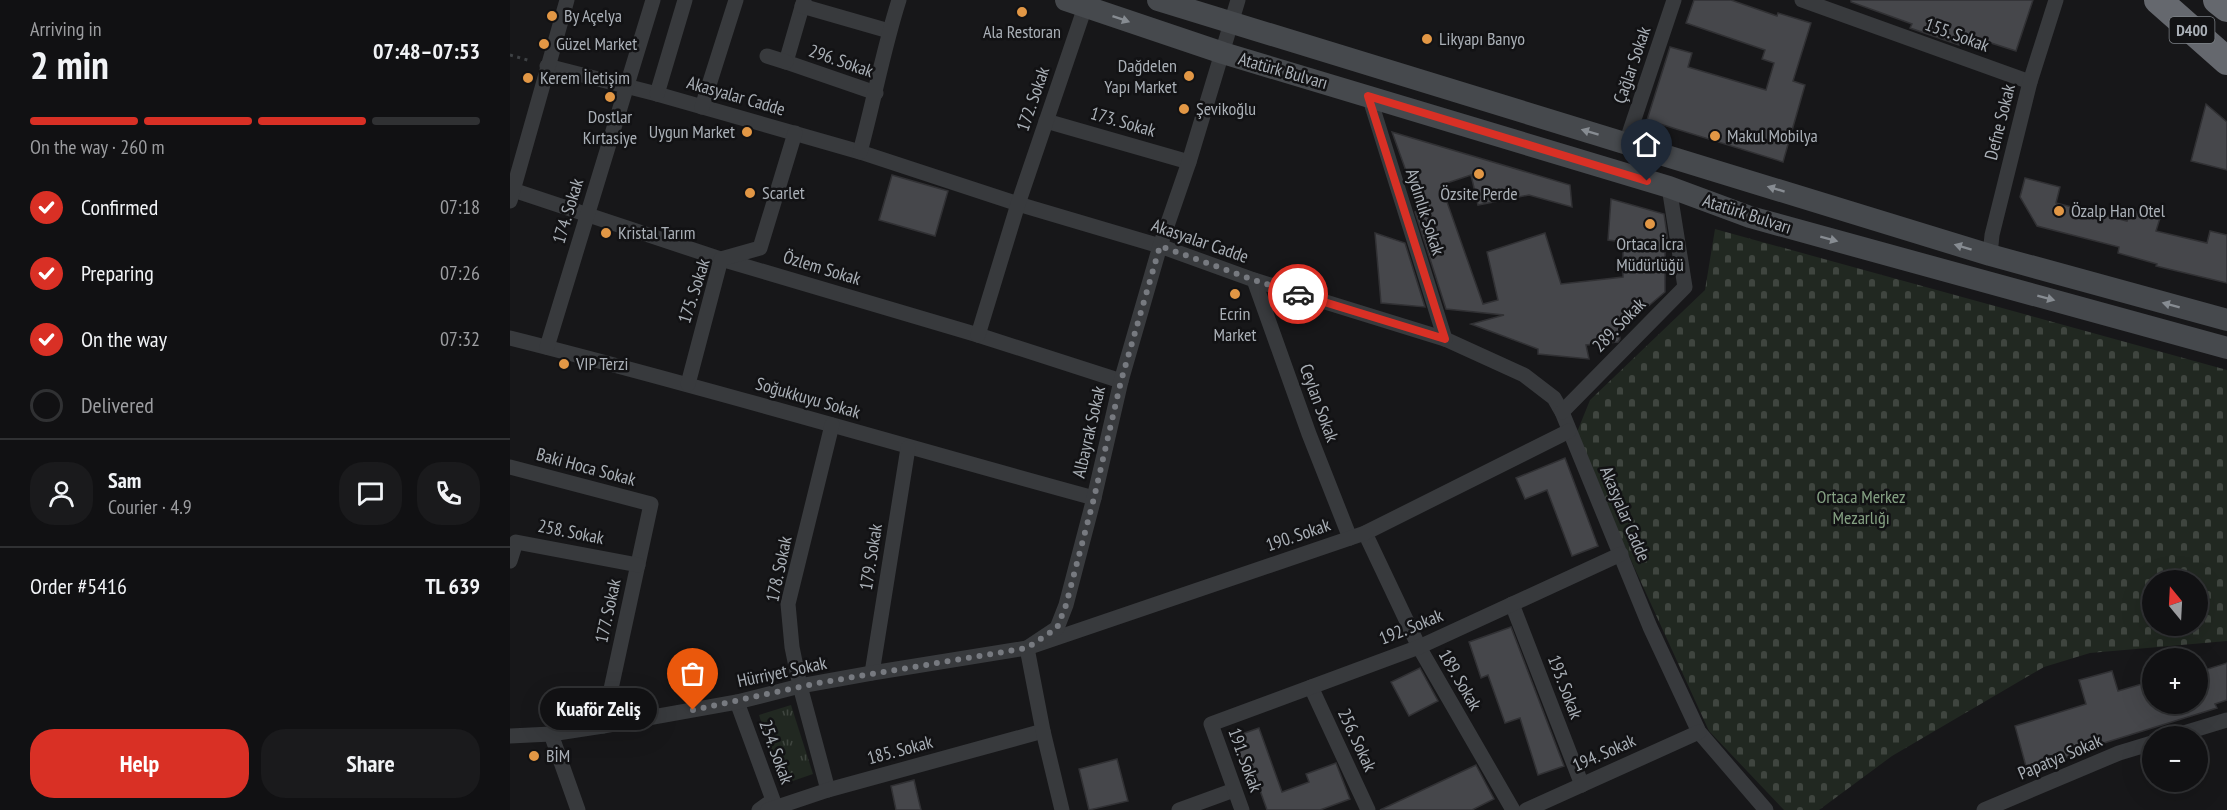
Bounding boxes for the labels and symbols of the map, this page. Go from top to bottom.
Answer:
place label: By Açelya [564,4,622,27]
marker: Ala Restoran [1015,5,1029,19]
marker: By Açelya [545,9,559,23]
street label: 155. Sokak [1922,12,1992,57]
one-way arrow [1112,15,1130,24]
road number: D400 [2170,17,2214,43]
place label: Ala Restoran [983,20,1061,43]
street label: Çağlar Sokak [1608,23,1655,106]
place label: Likyapı Banyo [1439,27,1525,50]
place label: Güzel Market [556,32,637,55]
marker: Likyapı Banyo [1420,32,1434,46]
marker: Güzel Market [537,37,551,51]
street label: 296. Sokak [806,39,876,82]
street label: Atatürk Bulvarı [1236,47,1331,94]
place label: Dağdelen Yapı Market [1104,54,1177,98]
street label: 172. Sokak [1011,64,1054,134]
place label: Kerem İletişim [540,66,630,89]
marker: Dağdelen Yapı Market [1182,69,1196,83]
marker: Kerem İletişim [521,71,535,85]
street label: Akasyalar Cadde [684,71,788,121]
street label: Defne Sokak [1979,82,2020,162]
marker: Dostlar Kırtasiye [603,90,617,104]
place label: Şevikoğlu [1196,97,1256,120]
street label: 173. Sokak [1088,101,1158,142]
marker: Şevikoğlu [1177,102,1191,116]
place label: Dostlar Kırtasiye [583,105,637,149]
pin [1621,119,1672,181]
place label: Uygun Market [649,120,735,143]
place label: Makul Mobilya [1727,124,1818,147]
marker: Uygun Market [740,125,754,139]
one-way arrow [1581,127,1599,136]
marker: Makul Mobilya [1708,129,1722,143]
street label: Aydınlık Sokak [1401,166,1450,258]
marker: Özsite Perde [1472,167,1486,181]
street label: 174. Sokak [547,176,588,246]
place label: Scarlet [762,181,805,204]
place label: Özsite Perde [1440,182,1518,205]
one-way arrow [1767,183,1785,193]
marker: Scarlet [743,186,757,200]
street label: Atatürk Bulvarı [1700,188,1794,239]
place label: Özalp Han Otel [2071,199,2166,222]
marker: Özalp Han Otel [2052,204,2066,218]
street label: Akasyalar Cadde [1149,213,1252,268]
marker: Ortaca İcra Müdürlüğü [1643,217,1657,231]
place label: Kristal Tarım [618,221,695,244]
marker: Kristal Tarım [599,226,613,240]
place label: Ortaca İcra Müdürlüğü [1616,232,1684,276]
one-way arrow [1820,235,1838,244]
one-way arrow [1954,242,1972,251]
street label: Özlem Sokak [781,245,864,290]
street label: 175. Sokak [672,256,715,326]
courier [1268,264,1328,324]
marker: Ecrin Market [1228,287,1242,301]
street label: 289. Sokak [1587,293,1650,357]
one-way arrow [2037,294,2055,304]
one-way arrow [2161,300,2179,309]
place label: Ecrin Market [1214,302,1256,346]
place label: VIP Terzi [575,352,628,375]
marker: VIP Terzi [557,357,571,371]
street label: Ceylan Sokak [1295,361,1344,445]
street label: Soğukkuyu Sokak [753,372,863,423]
street label: Albayrak Sokak [1067,384,1110,480]
street label: Baki Hoca Sokak [534,442,638,491]
street label: Akasyalar Cadde [1595,463,1656,565]
park label: Ortaca Merkez Mezarlığı [1816,485,1906,529]
street label: 190. Sokak [1263,513,1333,556]
street label: 258. Sokak [536,514,606,549]
street label: 179. Sokak [854,522,887,592]
street label: 178. Sokak [760,534,797,604]
north arrow [2142,570,2208,636]
street label: 177. Sokak [589,577,626,645]
street label: 192. Sokak [1376,603,1446,650]
street label: 189. Sokak [1434,645,1487,714]
pin [667,648,718,710]
street label: Hürriyet Sokak [735,651,829,692]
street label: 193. Sokak [1543,652,1588,722]
callout: Kuaför Zeliş [540,689,657,731]
street label: 256. Sokak [1333,705,1382,775]
street label: 254. Sokak [754,717,799,787]
street label: 191. Sokak [1223,725,1268,795]
street label: 194. Sokak [1569,728,1639,777]
street label: Papatya Sokak [2014,729,2105,785]
street label: 185. Sokak [865,730,935,769]
place label: BİM [546,744,570,767]
marker: BİM [527,749,541,763]

